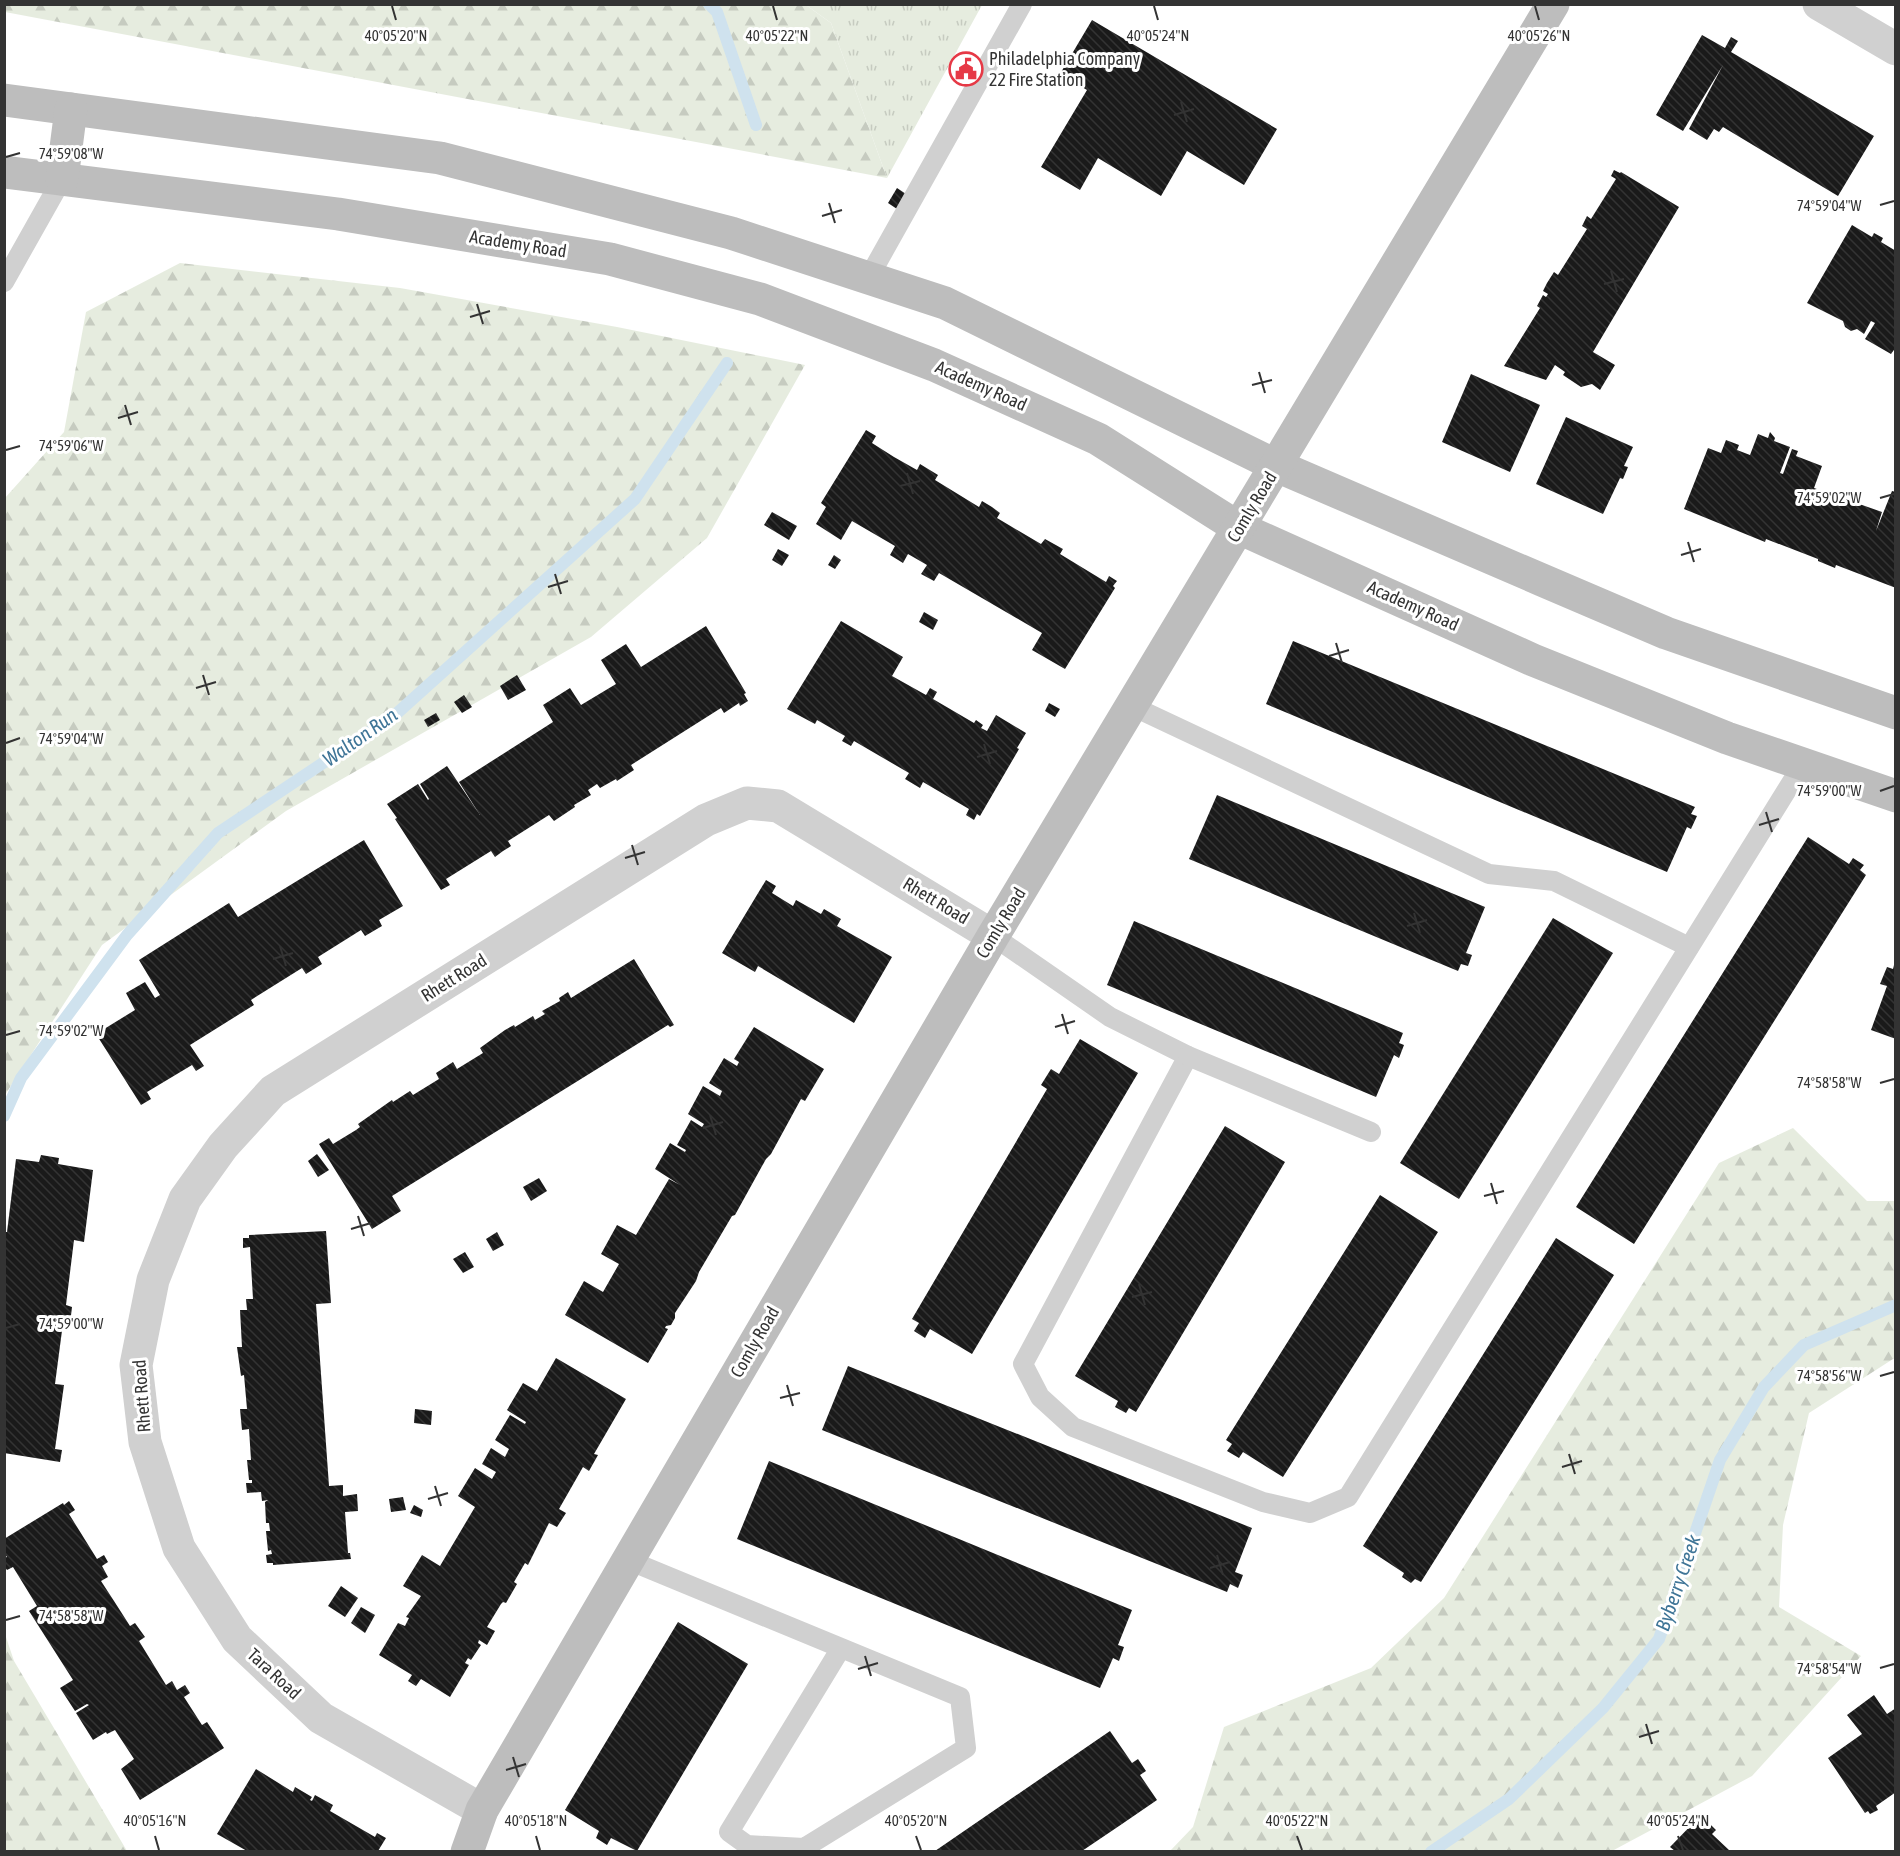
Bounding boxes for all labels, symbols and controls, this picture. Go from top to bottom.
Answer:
text: 40°05'20"N [365,27,427,44]
text: 40°05'22"N [746,27,808,44]
text: 40°05'24"N [1127,27,1189,44]
text: 40°05'26"N [1508,27,1570,44]
place label: Philadelphia Company 22 Fire Station [989,48,1140,90]
public building icon: Philadelphia Company 22 Fire Station [948,51,984,87]
text: 74°59'08"W [39,145,103,162]
text: 74°59'04"W [1797,197,1861,214]
street label: Academy Road [468,225,568,262]
street label: Academy Road [932,356,1030,415]
text: 74°59'06"W [39,437,103,454]
street label: Comly Road [1222,468,1281,546]
text: 74°59'02"W [1797,489,1861,506]
street label: Academy Road [1364,576,1462,635]
water label: Walton Run [318,703,401,770]
text: 74°59'04"W [39,730,103,747]
text: 74°59'00"W [1797,782,1861,799]
street label: Rhett Road [900,873,973,928]
street label: Comly Road [971,884,1030,962]
street label: Rhett Road [417,949,490,1006]
text: 74°59'02"W [39,1022,103,1039]
text: 74°58'58"W [1797,1074,1861,1091]
street label: Comly Road [726,1303,783,1381]
text: 74°59'00"W [39,1315,103,1332]
street label: Rhett Road [128,1359,155,1433]
text: 74°58'56"W [1797,1367,1861,1384]
water label: Byberry Creek [1650,1532,1705,1634]
text: 74°58'58"W [39,1607,103,1624]
street label: Tara Road [243,1644,305,1704]
text: 74°58'54"W [1797,1660,1861,1677]
text: 40°05'16"N [124,1812,186,1829]
text: 40°05'18"N [505,1812,567,1829]
text: 40°05'20"N [885,1812,947,1829]
text: 40°05'22"N [1266,1812,1328,1829]
text: 40°05'24"N [1647,1812,1709,1829]

